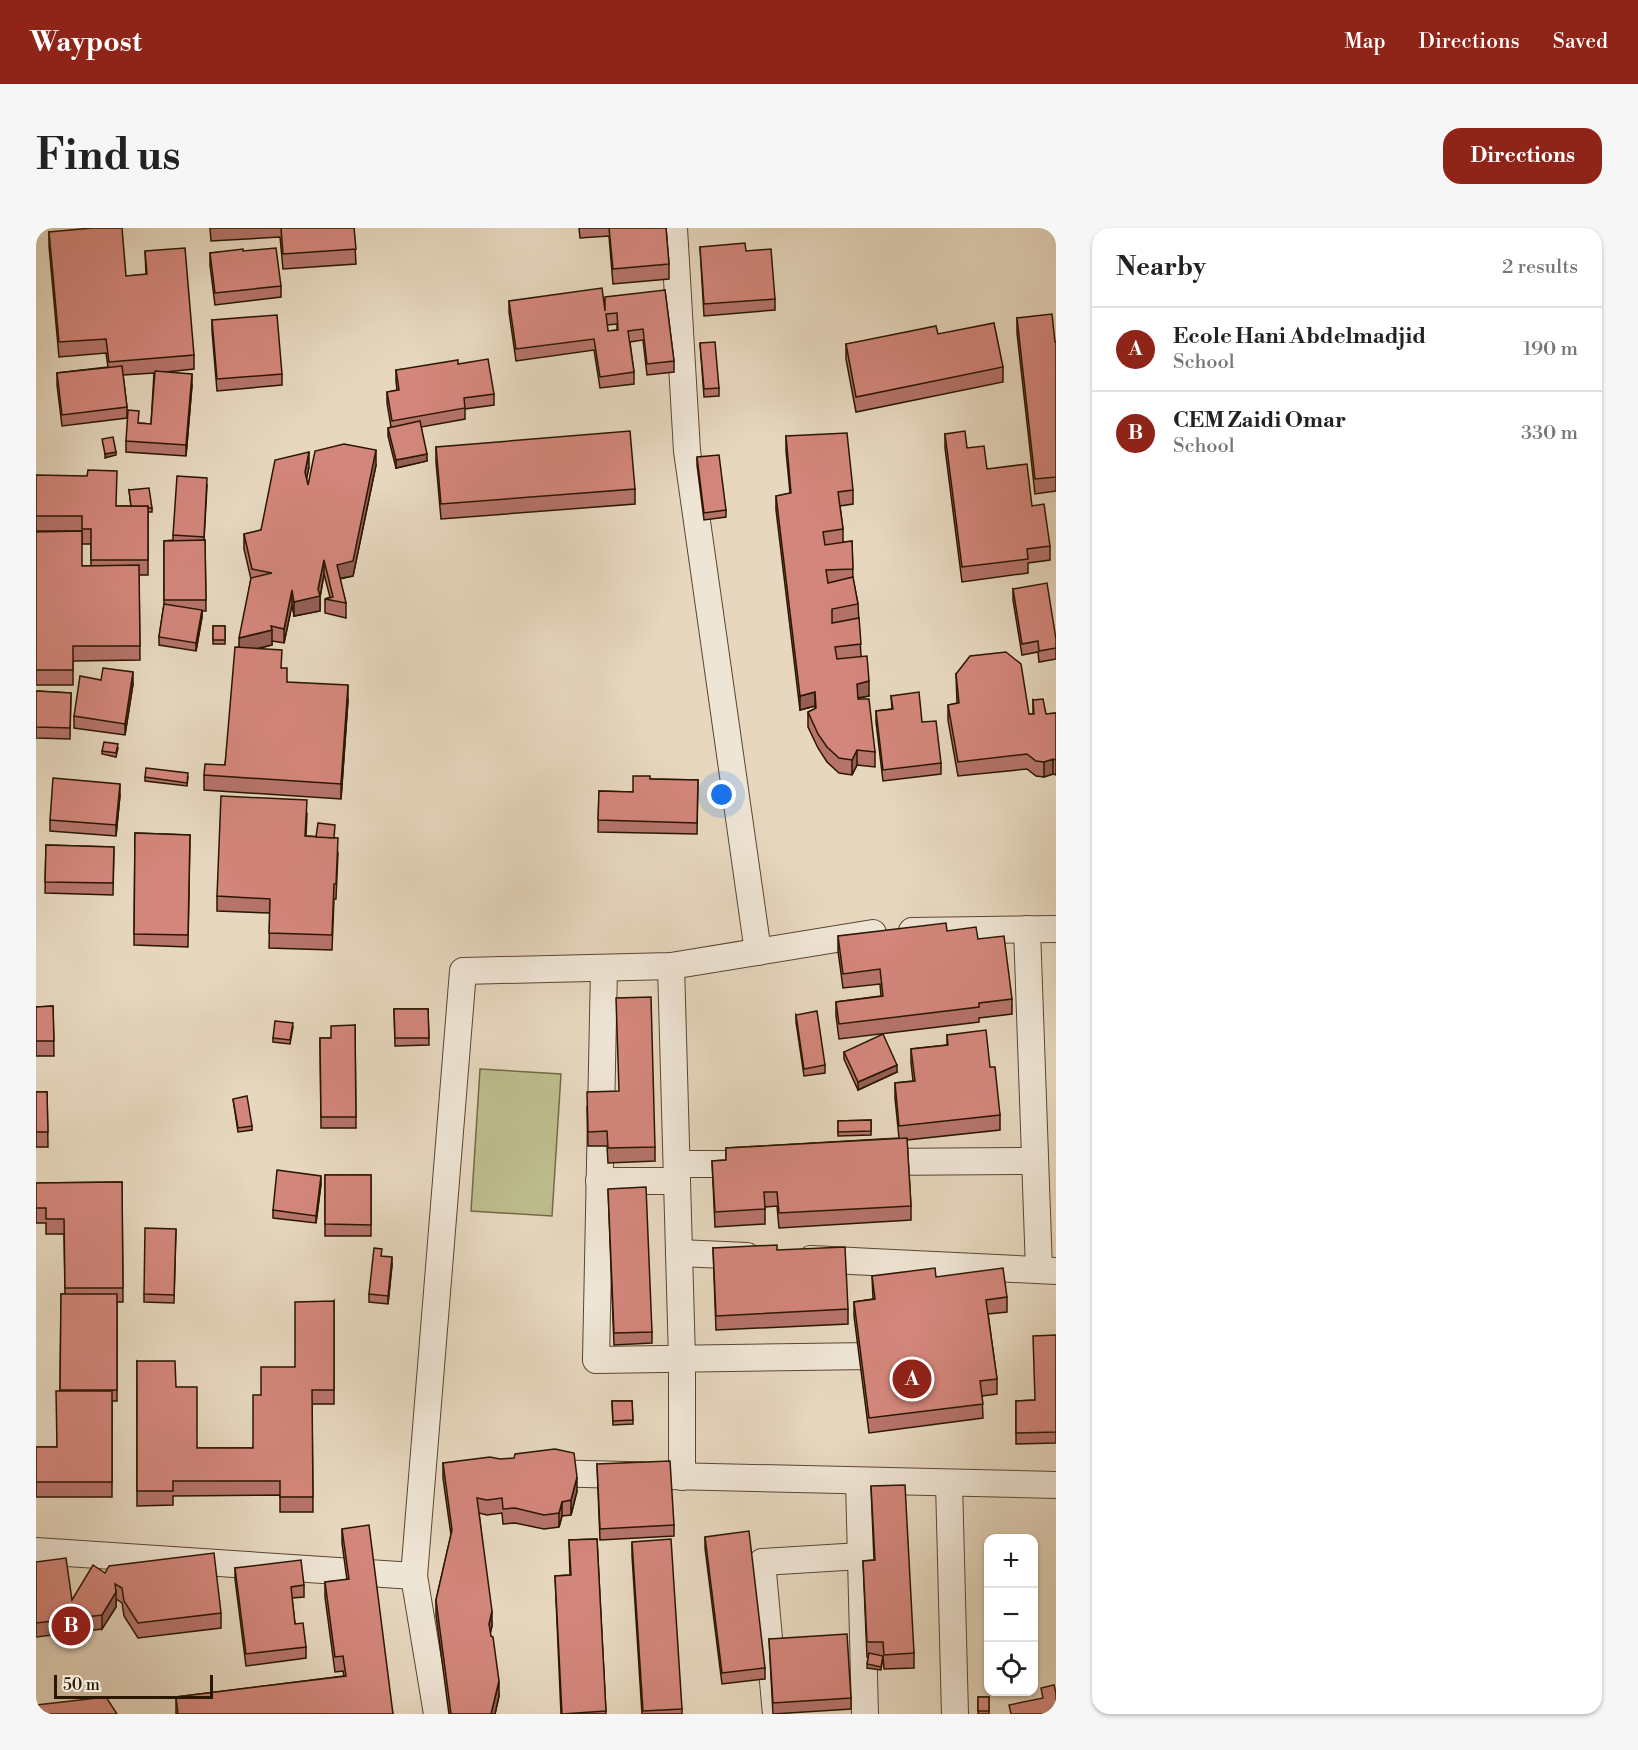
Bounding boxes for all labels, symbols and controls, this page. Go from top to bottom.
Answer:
text: Waypost [30,25,142,60]
text: Map [1344,29,1386,55]
text: Directions [1419,29,1520,55]
text: Saved [1553,29,1608,55]
button: Directions [1443,128,1602,184]
text: Find us [36,130,180,183]
text: Nearby [1116,251,1206,283]
text: 2 results [1502,255,1578,280]
text: Ecole Hani Abdelmadjid [1173,323,1426,350]
text: A [1128,337,1143,362]
text: 190 m [1523,337,1578,362]
text: School [1173,350,1235,375]
text: CEM Zaidi Omar [1173,407,1346,434]
text: B [1128,421,1143,446]
text: 330 m [1521,421,1578,446]
text: School [1173,434,1235,459]
your location [707,780,736,809]
pin: A [892,1356,932,1402]
map controls [984,1534,1038,1696]
button: + [984,1534,1038,1588]
button: − [984,1588,1038,1642]
pin: B [51,1604,90,1648]
button: locate [984,1642,1038,1696]
scale bar [54,1672,213,1700]
text: 50 m [63,1675,100,1695]

